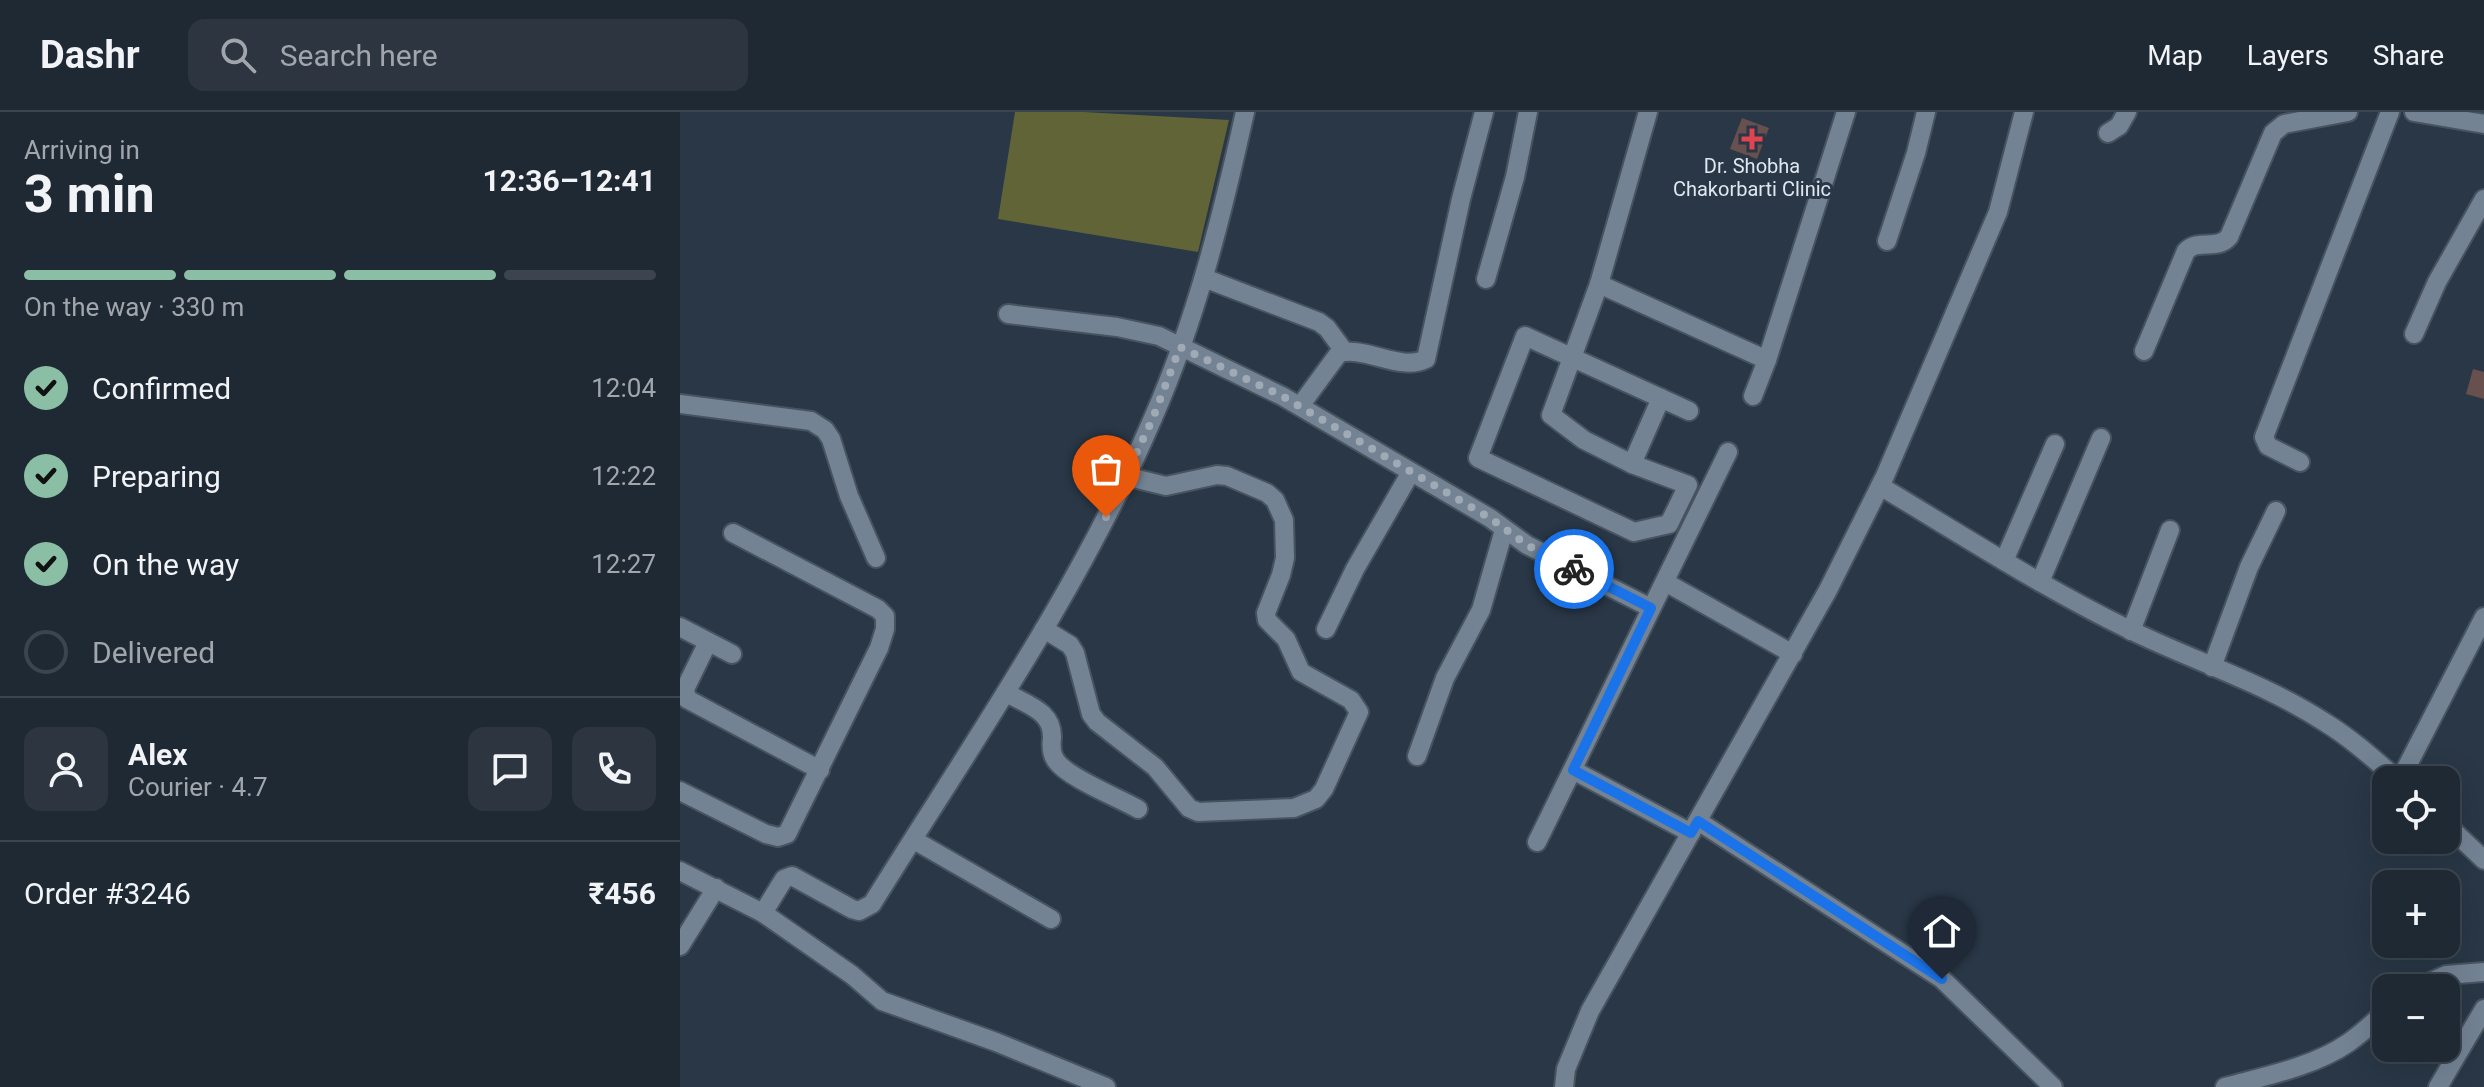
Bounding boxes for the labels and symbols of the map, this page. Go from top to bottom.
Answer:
marker: Dr. Shobha Chakorbarti Clinic [1741,128,1763,150]
place label: Dr. Shobha Chakorbarti Clinic [1673,154,1831,201]
pin [1072,435,1140,517]
courier [1534,529,1614,609]
pin [1908,897,1976,979]

